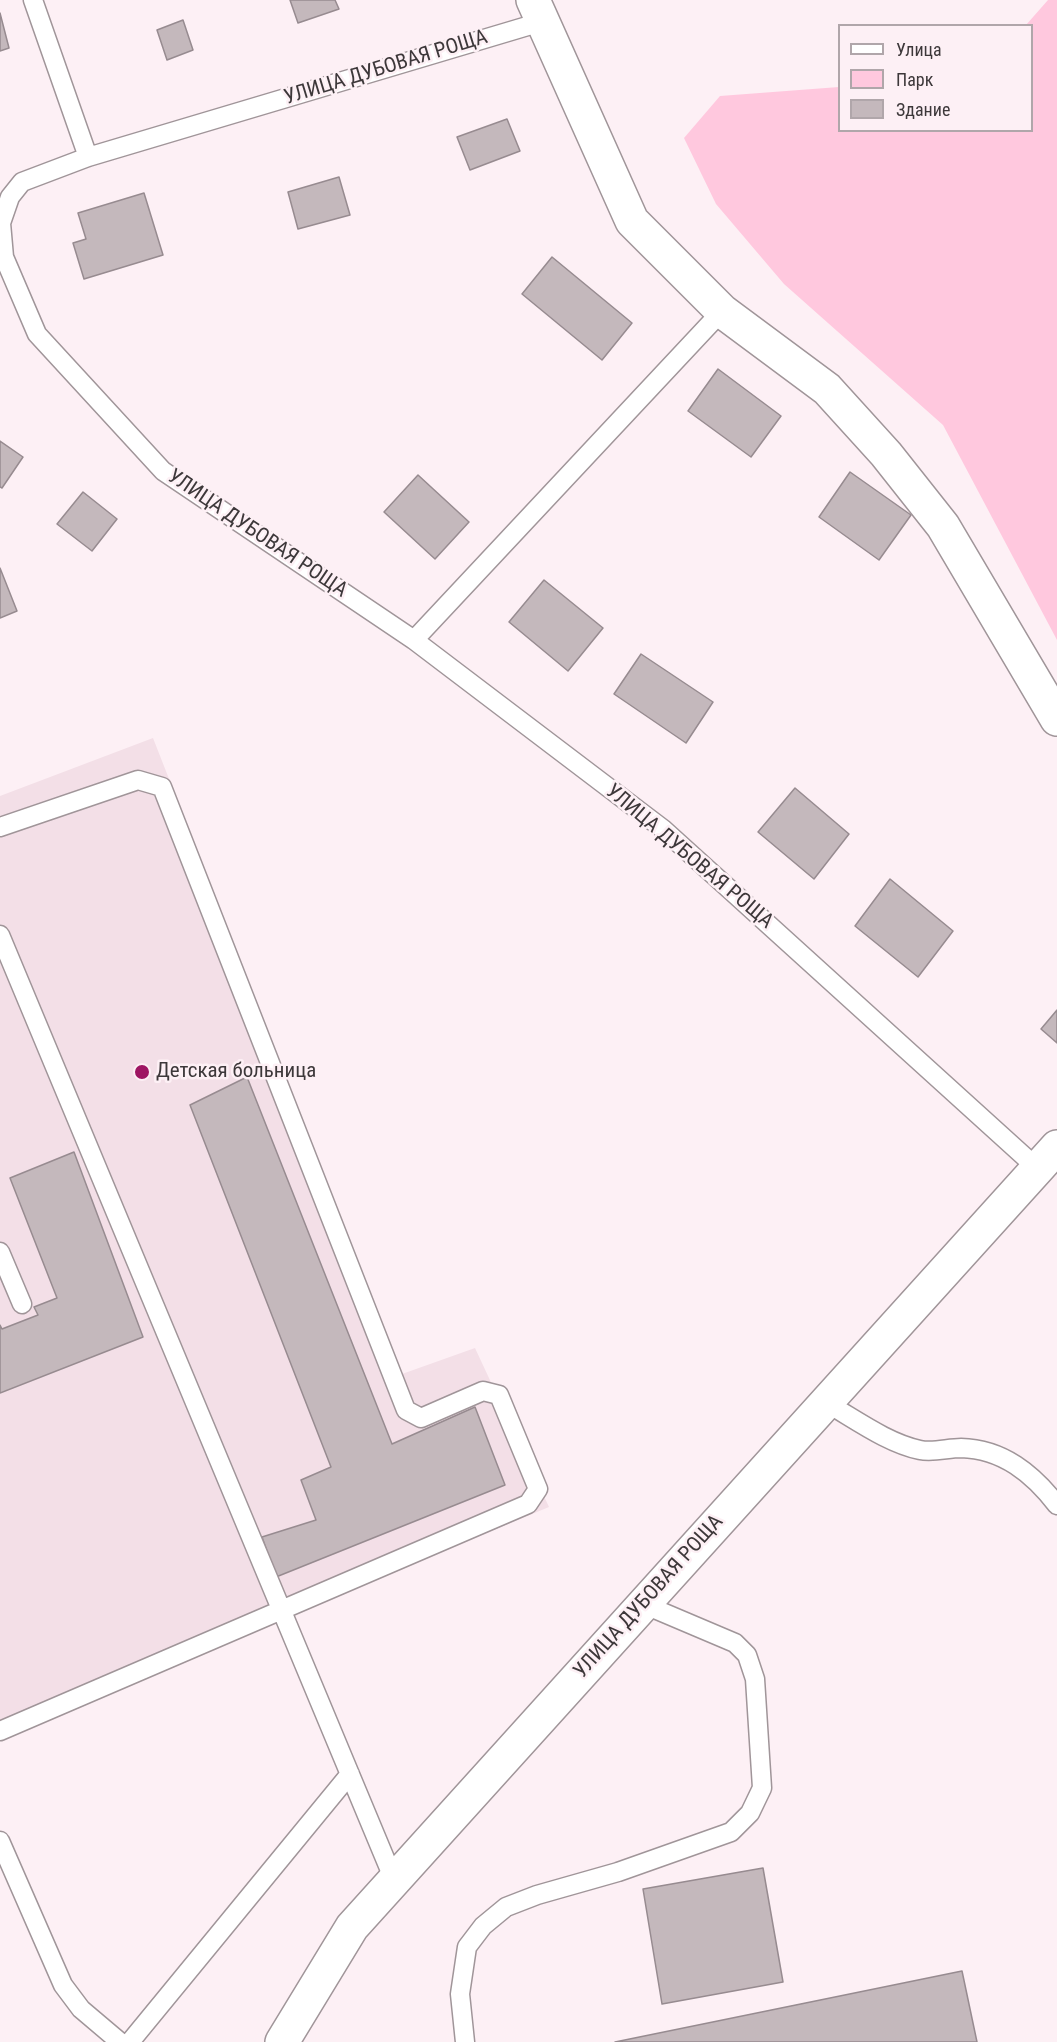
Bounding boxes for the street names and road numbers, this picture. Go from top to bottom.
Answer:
street label: УЛИЦА ДУБОВАЯ РОЩА [281,25,491,111]
street label: УЛИЦА ДУБОВАЯ РОЩА [162,464,352,604]
street label: УЛИЦА ДУБОВАЯ РОЩА [600,779,778,935]
street label: УЛИЦА ДУБОВАЯ РОЩА [569,1510,729,1684]

